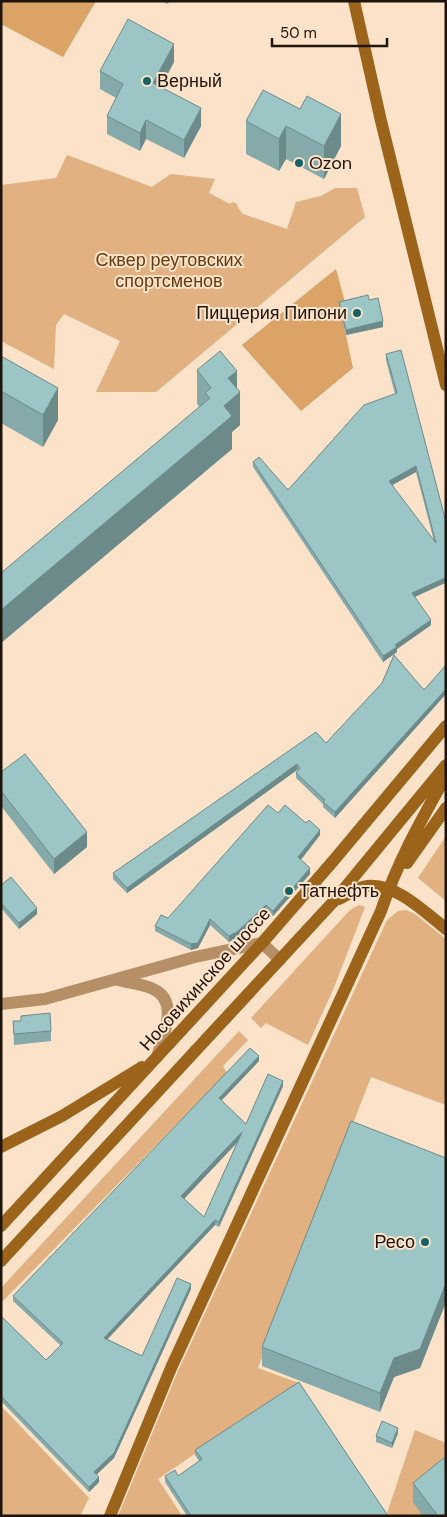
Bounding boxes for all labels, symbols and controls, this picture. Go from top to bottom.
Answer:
scale bar [272,15,387,47]
text: 50 m [280,23,317,43]
place label: Верный [157,69,222,93]
marker: Верный [141,75,153,87]
place label: Ozon [309,151,352,175]
marker: Ozon [293,157,305,169]
park label: Сквер реутовских спортсменов [95,248,243,293]
place label: Пиццерия Пипони [196,301,347,325]
marker: Пиццерия Пипони [351,307,363,319]
place label: Татнефть [299,879,379,903]
marker: Татнефть [283,885,295,897]
street label: Носовихинское шоссе [134,902,276,1056]
place label: Ресо [375,1230,415,1254]
marker: Ресо [419,1236,431,1248]

